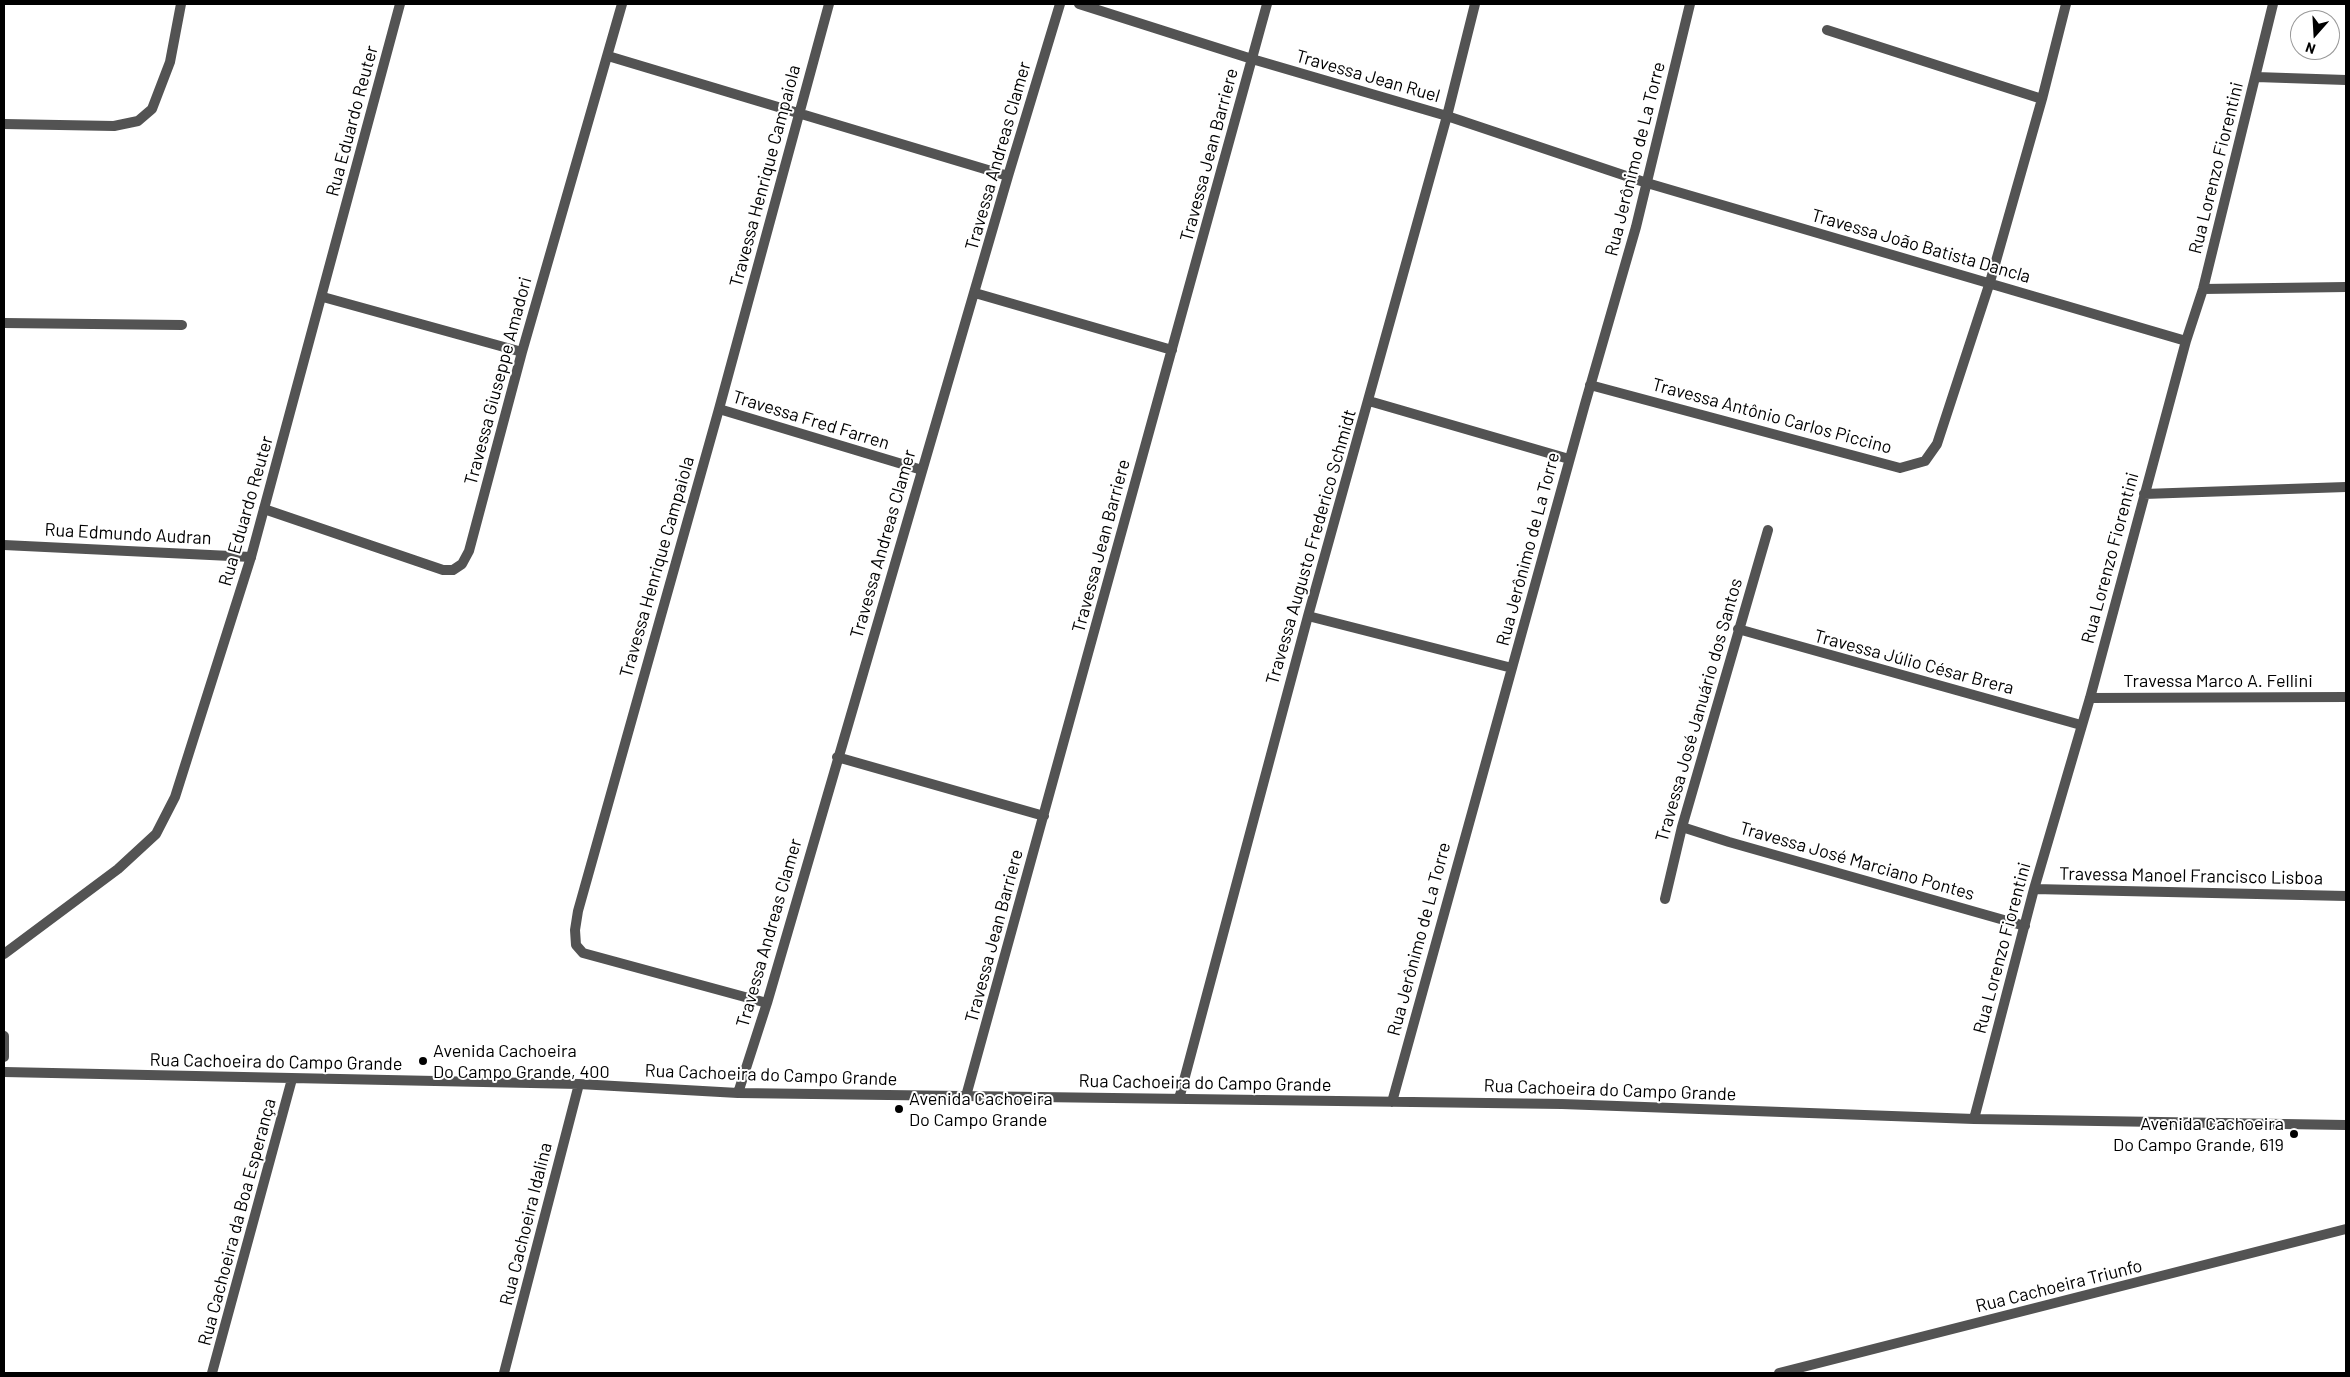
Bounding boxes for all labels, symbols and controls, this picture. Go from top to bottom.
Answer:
north arrow [2290,10,2340,60]
text: N [2303,39,2317,58]
street label: Rua Eduardo Reuter [321,43,383,199]
street label: Travessa Jean Ruel [1293,45,1443,107]
street label: Travessa Andreas Clamer [961,59,1035,253]
street label: Rua Jerônimo de La Torre [1600,60,1670,258]
street label: Travessa Henrique Campaiola [725,63,805,289]
street label: Travessa Jean Barriere [1175,66,1243,244]
street label: Rua Lorenzo Fiorentini [2184,80,2248,256]
street label: Travessa João Batista Dancla [1809,204,2033,288]
street label: Travessa Giuseppe Amadori [460,275,536,487]
street label: Travessa Antônio Carlos Piccino [1650,374,1894,458]
street label: Travessa Fred Farren [730,386,892,454]
street label: Travessa Augusto Frederico Schmidt [1261,407,1361,687]
street label: Rua Eduardo Reuter [214,433,278,589]
street label: Travessa Andreas Clamer [846,447,920,641]
street label: Rua Jerônimo de La Torre [1492,450,1564,648]
street label: Travessa Henrique Campaiola [615,454,699,680]
street label: Travessa Jean Barriere [1067,457,1135,635]
street label: Rua Lorenzo Fiorentini [2077,470,2143,646]
street label: Rua Edmundo Audran [44,519,212,549]
street label: Travessa José Januário dos Santos [1651,576,1747,844]
street label: Travessa Júlio César Brera [1812,625,2016,699]
street label: Travessa Marco A. Fellini [2123,670,2313,692]
street label: Travessa José Marciano Pontes [1737,817,1977,905]
street label: Travessa Andreas Clamer [732,836,806,1030]
street label: Rua Jerônimo de La Torre [1383,840,1455,1038]
street label: Travessa Jean Barriere [960,847,1028,1025]
street label: Rua Lorenzo Fiorentini [1969,860,2035,1036]
street label: Travessa Manoel Francisco Lisboa [2059,863,2323,889]
place label: Avenida Cachoeira Do Campo Grande, 400 [433,1040,610,1082]
street label: Rua Cachoeira do Campo Grande [149,1049,403,1075]
marker: Avenida Cachoeira Do Campo Grande, 400 [417,1055,429,1067]
street label: Rua Cachoeira do Campo Grande [644,1060,898,1090]
street label: Rua Cachoeira do Campo Grande [1078,1070,1332,1096]
street label: Rua Cachoeira do Campo Grande [1483,1075,1737,1105]
place label: Avenida Cachoeira Do Campo Grande [909,1088,1053,1130]
street label: Rua Cachoeira da Boa Esperança [194,1096,280,1348]
marker: Avenida Cachoeira Do Campo Grande [893,1103,905,1115]
place label: Avenida Cachoeira Do Campo Grande, 619 [2113,1113,2284,1156]
marker: Avenida Cachoeira Do Campo Grande, 619 [2288,1128,2300,1140]
street label: Rua Cachoeira Idalina [495,1140,557,1308]
street label: Rua Cachoeira Triunfo [1973,1255,2145,1317]

